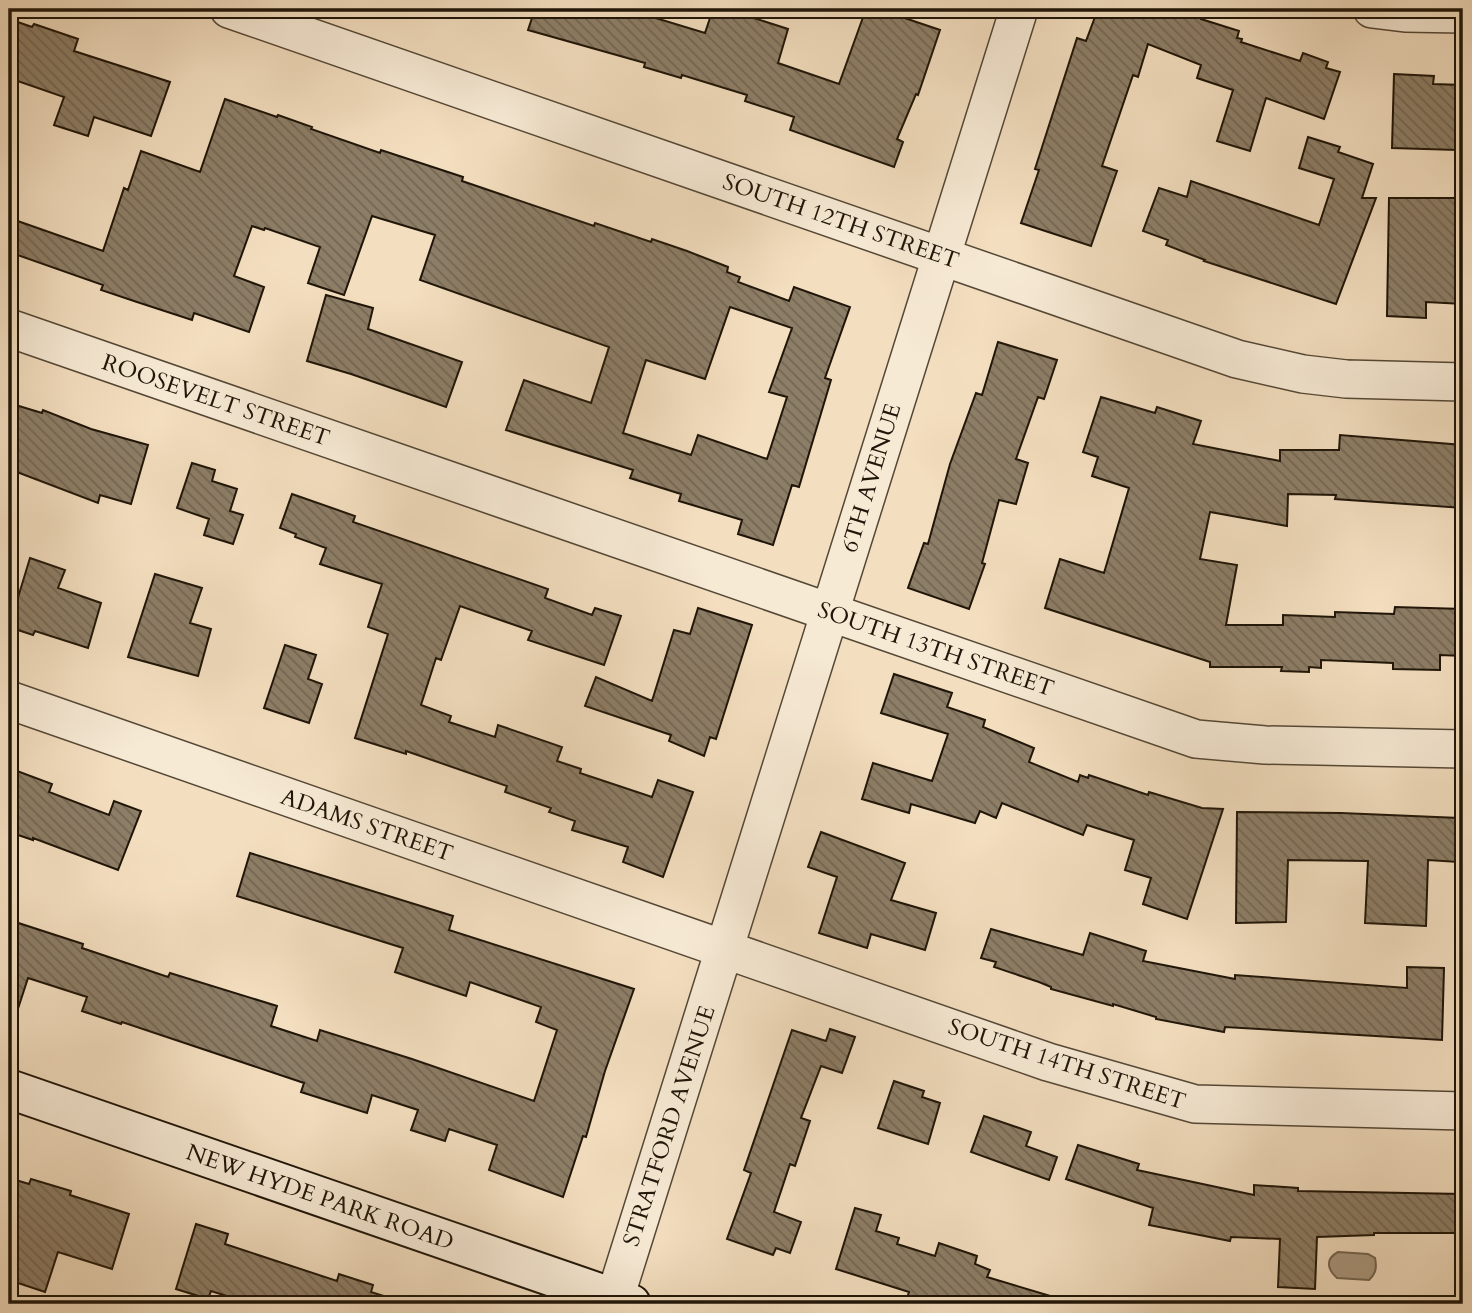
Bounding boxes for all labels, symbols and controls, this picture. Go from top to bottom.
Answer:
street label: SOUTH 12TH STREET [719,166,963,276]
street label: ROOSEVELT STREET [98,346,334,454]
street label: 6TH AVENUE [834,400,908,556]
street label: SOUTH 13TH STREET [814,594,1058,704]
street label: ADAMS STREET [277,781,457,869]
street label: STRATFORD AVENUE [615,1002,723,1250]
street label: SOUTH 14TH STREET [944,1011,1190,1117]
street label: NEW HYDE PARK ROAD [182,1137,458,1257]

